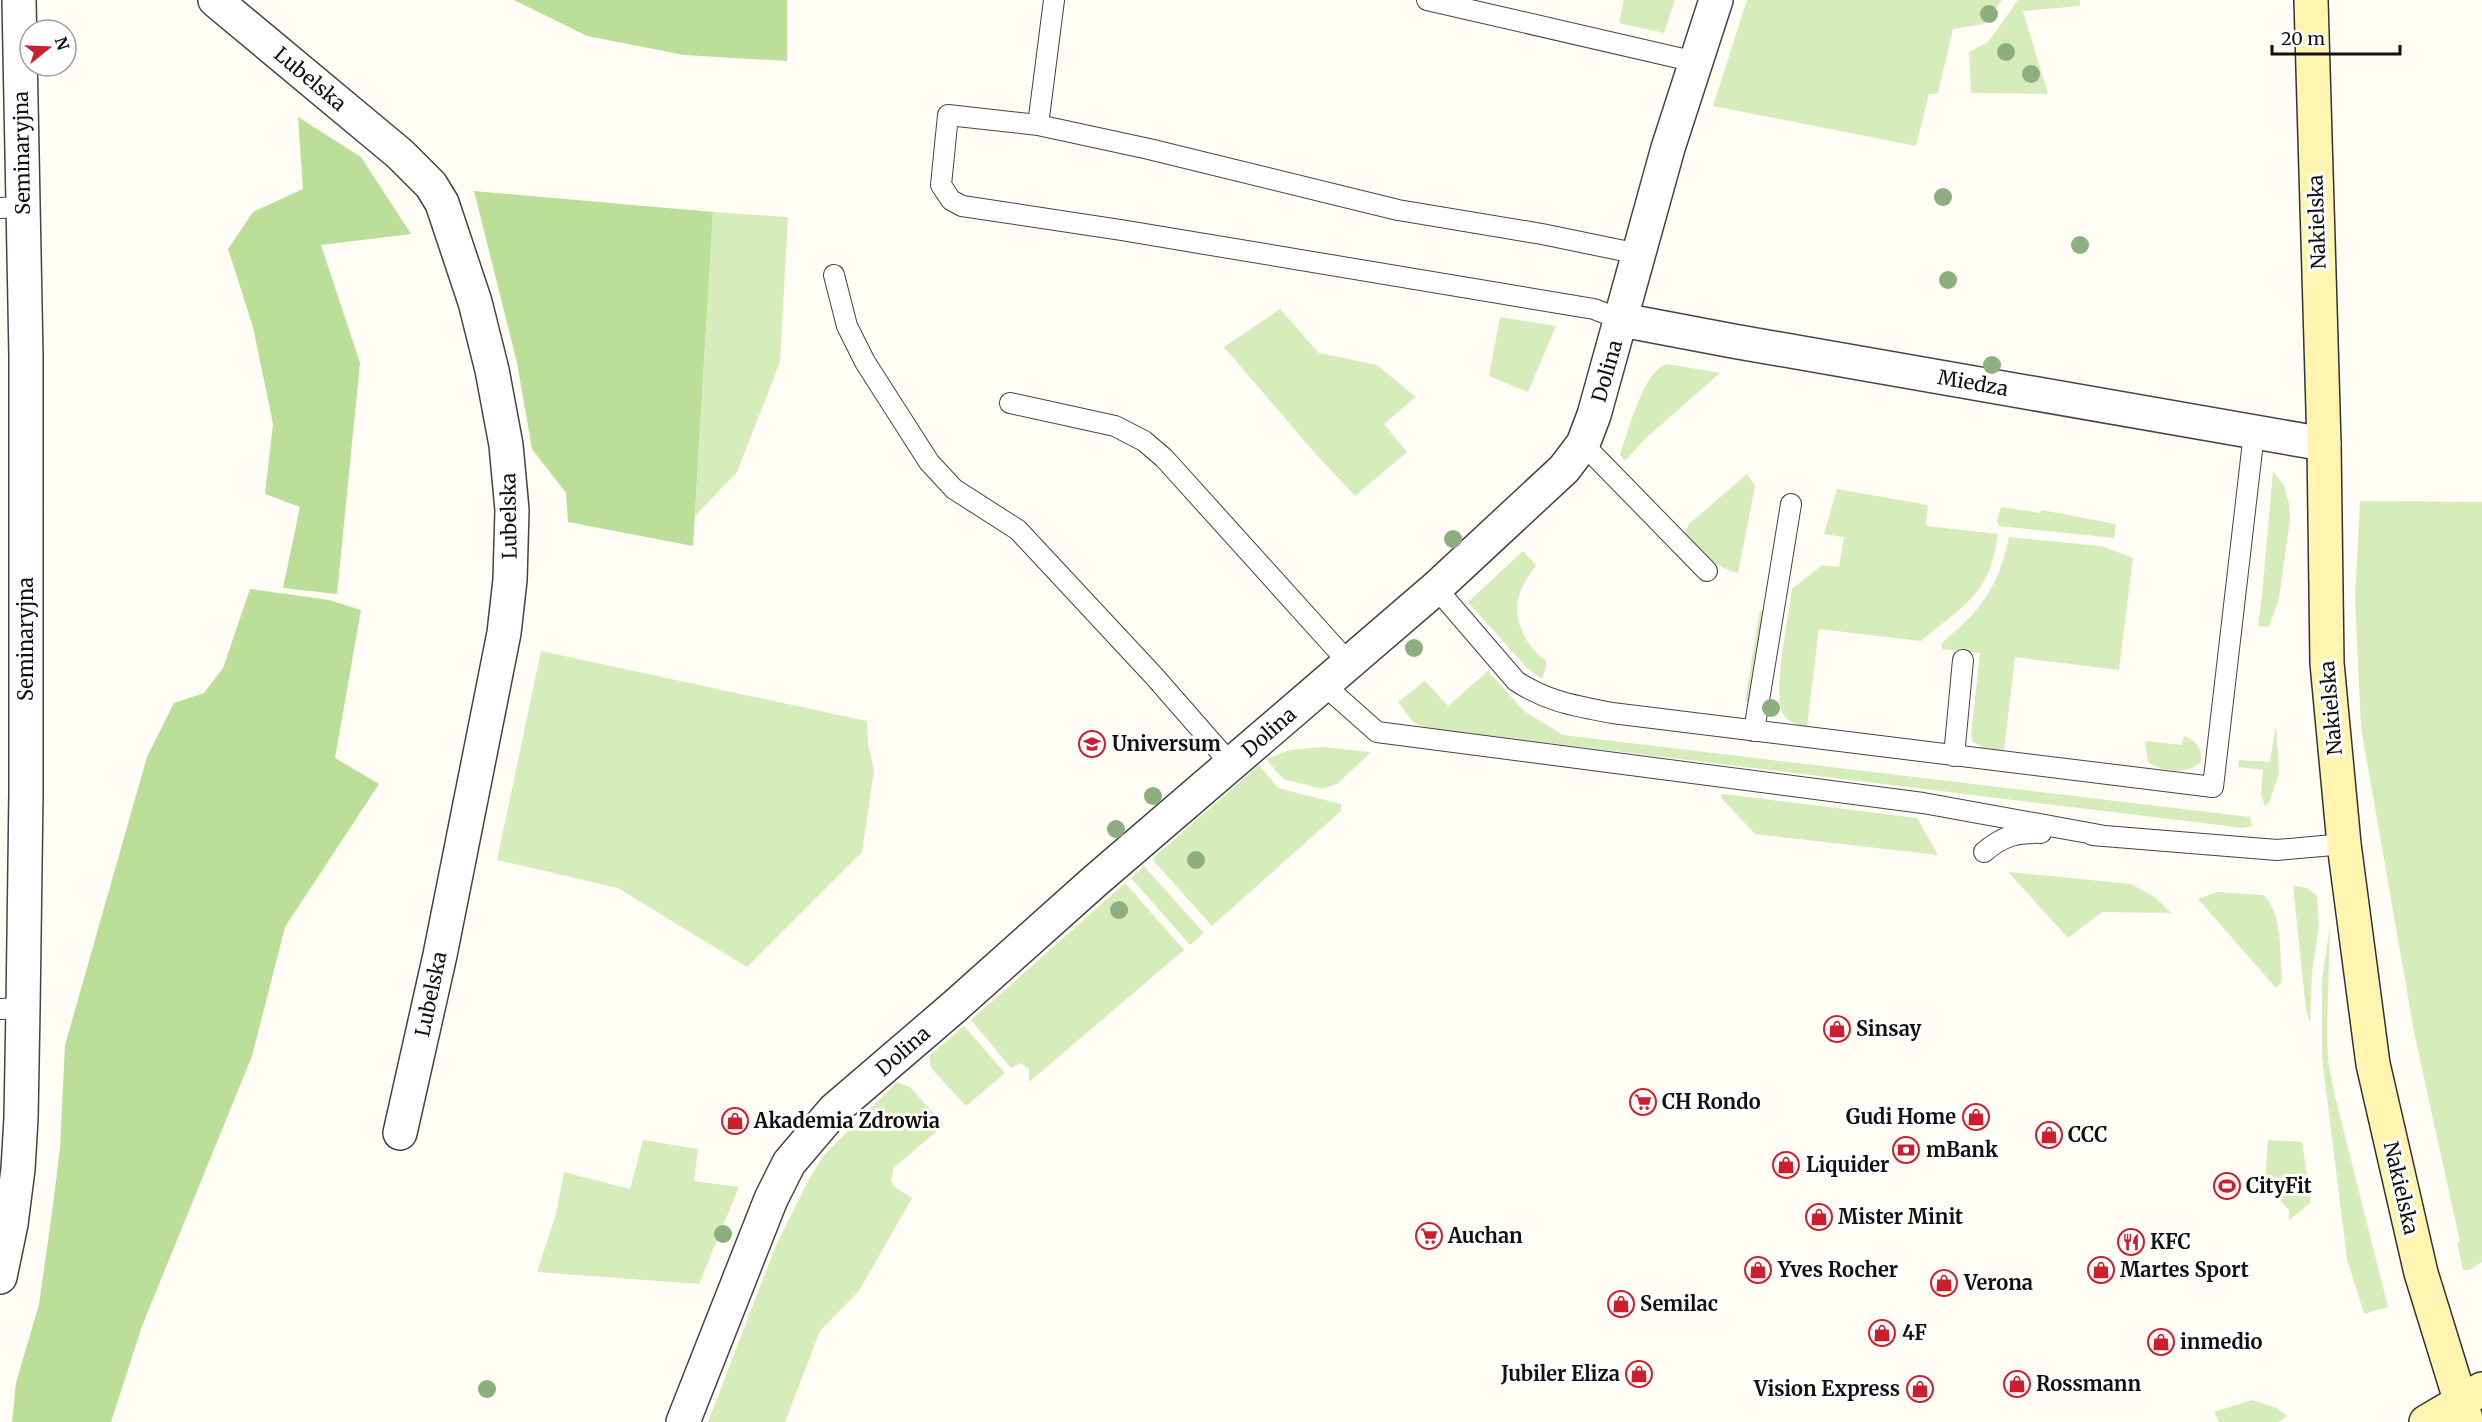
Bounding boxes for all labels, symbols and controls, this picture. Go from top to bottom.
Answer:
north arrow [18,18,78,78]
scale bar [2272,18,2400,56]
text: 20 m [2281,27,2325,50]
text: N [51,34,74,53]
street label: Lubelska [269,41,352,116]
street label: Seminaryjna [8,91,35,215]
street label: Nakielska [2302,174,2331,270]
street label: Dolina [1586,337,1627,405]
street label: Miedza [1936,364,2011,401]
street label: Lubelska [495,472,522,559]
street label: Seminaryjna [13,577,38,701]
street label: Nakielska [2314,660,2347,756]
street label: Dolina [1236,701,1301,762]
school or university icon: Universum [1077,729,1107,759]
place label: Universum [1112,731,1221,756]
street label: Lubelska [409,949,452,1039]
shop icon: Sinsay [1822,1014,1852,1044]
place label: Sinsay [1856,1016,1922,1041]
street label: Dolina [870,1020,935,1081]
supermarket icon: CH Rondo [1628,1087,1658,1117]
place label: CH Rondo [1662,1089,1761,1114]
shop icon: Gudi Home [1961,1102,1991,1132]
place label: Gudi Home [1846,1104,1956,1129]
shop icon: Akademia Zdrowia [720,1106,750,1136]
place label: Akademia Zdrowia [753,1108,940,1133]
shop icon: CCC [2034,1120,2064,1150]
place label: CCC [2068,1122,2107,1147]
bank icon: mBank [1891,1135,1921,1165]
place label: mBank [1926,1137,1998,1162]
street label: Nakielska [2379,1139,2424,1237]
shop icon: Liquider [1771,1150,1801,1180]
place label: Liquider [1806,1152,1889,1177]
sports icon: CityFit [2212,1171,2242,1201]
place label: CityFit [2246,1173,2312,1198]
shop icon: Mister Minit [1804,1202,1834,1232]
place label: Mister Minit [1838,1204,1963,1229]
supermarket icon: Auchan [1414,1221,1444,1251]
place label: Auchan [1447,1223,1523,1248]
restaurant icon: KFC [2116,1227,2146,1257]
place label: KFC [2150,1229,2191,1254]
shop icon: Yves Rocher [1743,1255,1773,1285]
shop icon: Martes Sport [2086,1255,2116,1285]
place label: Yves Rocher [1777,1257,1898,1282]
place label: Martes Sport [2120,1257,2249,1282]
shop icon: Verona [1929,1268,1959,1298]
place label: Verona [1963,1270,2033,1295]
shop icon: Semilac [1606,1289,1636,1319]
place label: Semilac [1640,1291,1718,1316]
shop icon: 4F [1867,1318,1897,1348]
place label: 4F [1902,1320,1927,1345]
shop icon: inmedio [2146,1327,2176,1357]
place label: inmedio [2180,1329,2262,1354]
shop icon: Jubiler Eliza [1624,1359,1654,1389]
place label: Jubiler Eliza [1500,1361,1620,1386]
shop icon: Rossmann [2002,1369,2032,1399]
place label: Rossmann [2036,1371,2141,1396]
shop icon: Vision Express [1905,1374,1935,1404]
place label: Vision Express [1753,1376,1900,1401]

